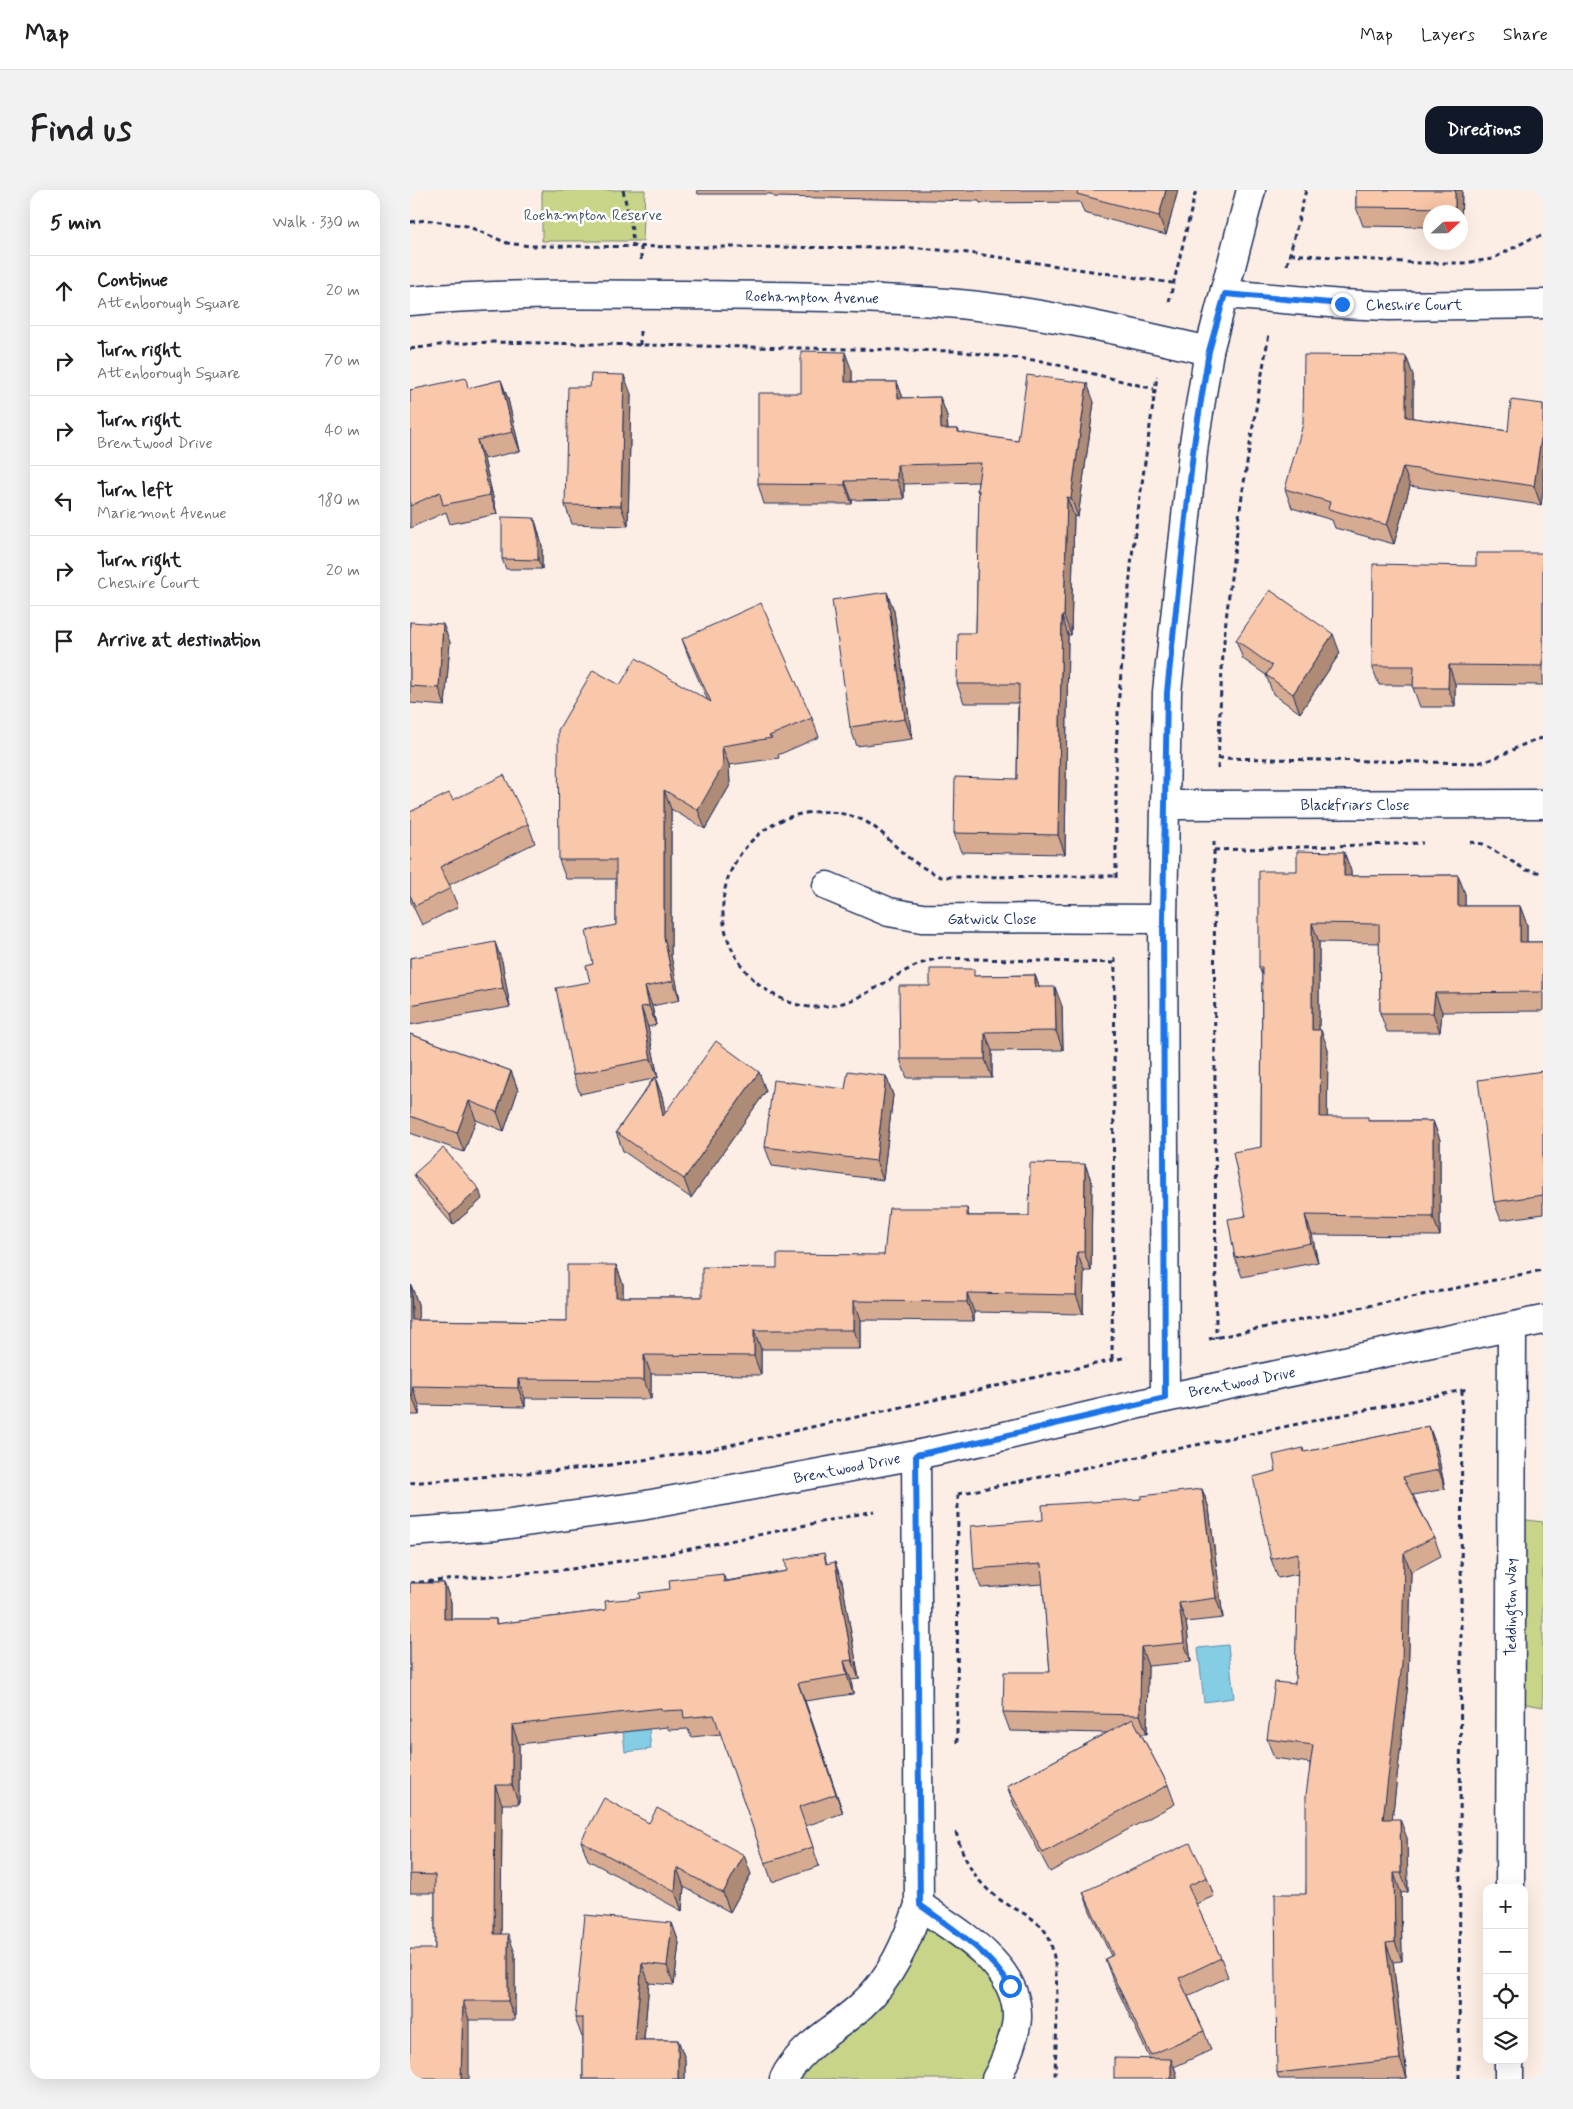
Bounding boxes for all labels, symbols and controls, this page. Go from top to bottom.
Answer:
text: Map [25,19,69,50]
text: Map [1360,23,1393,47]
text: Layers [1421,23,1475,47]
text: Share [1503,23,1548,47]
button: Directions [1425,106,1543,154]
text: Find us [30,107,132,153]
north arrow [1423,205,1468,250]
park label: Roehampton Reserve [524,206,662,226]
text: 5 min [50,209,102,237]
text: Walk · 330 m [272,212,360,233]
text: Continue [97,268,168,293]
icon: ahead [50,277,78,305]
text: 20 m [326,280,360,301]
street label: Roehampton Avenue [745,287,879,309]
text: Attenborough Square [97,293,240,314]
route end [1331,293,1354,316]
street label: Cheshire Court [1366,296,1462,316]
text: Turn right [97,338,181,363]
icon: right [50,347,78,375]
text: 70 m [324,350,360,371]
text: Attenborough Square [97,363,240,384]
text: Turn right [97,408,181,433]
icon: right [50,417,78,445]
text: 40 m [324,420,360,441]
text: Brentwood Drive [97,433,213,454]
text: Turn left [97,478,173,503]
icon: left [50,487,78,515]
text: 180 m [317,490,360,511]
text: Mariemont Avenue [97,503,227,524]
text: Turn right [97,548,181,573]
icon: right [50,557,78,585]
text: 20 m [326,560,360,581]
text: Cheshire Court [97,573,200,594]
icon: arrive [50,627,78,655]
text: Arrive at destination [97,628,261,653]
street label: Blackfriars Close [1300,796,1410,816]
street label: Gatwick Close [947,910,1037,930]
street label: Brentwood Drive [1187,1363,1298,1403]
street label: Brentwood Drive [792,1449,903,1489]
street label: Teddington Way [1502,1558,1523,1656]
map controls [1483,1884,1528,2064]
button: + [1483,1884,1528,1929]
button: − [1483,1929,1528,1974]
button: locate [1483,1974,1528,2019]
route start [999,1975,1022,1998]
button: layers [1483,2019,1528,2064]

